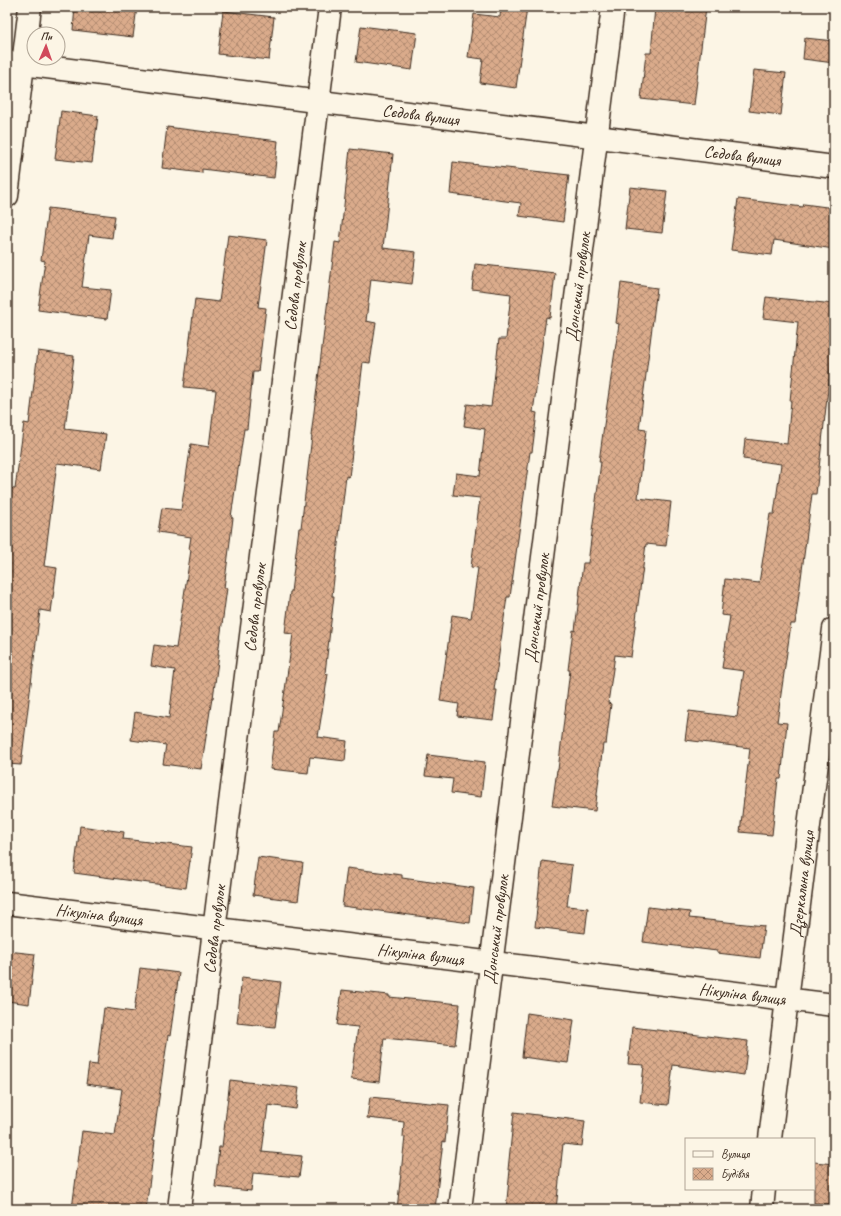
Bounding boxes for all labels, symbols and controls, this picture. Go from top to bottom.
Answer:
north arrow [26,26,66,66]
text: Пн [40,29,53,43]
street label: Сєдова вулиця [381,100,462,130]
street label: Сєдова вулиця [703,141,783,171]
street label: Донський провулок [561,229,595,342]
street label: Сєдова провулок [279,239,312,332]
street label: Донський провулок [520,550,555,664]
street label: Сєдова провулок [239,561,271,653]
street label: Дзеркальна вулиця [785,829,819,938]
street label: Донський провулок [479,872,514,985]
street label: Сєдова провулок [199,882,231,975]
street label: Нікуліна вулиця [55,899,145,931]
street label: Нікуліна вулиця [376,939,466,970]
street label: Нікуліна вулиця [698,978,788,1010]
legend [685,1138,815,1190]
text: Вулиця [721,1146,750,1162]
text: Будівля [721,1166,750,1182]

